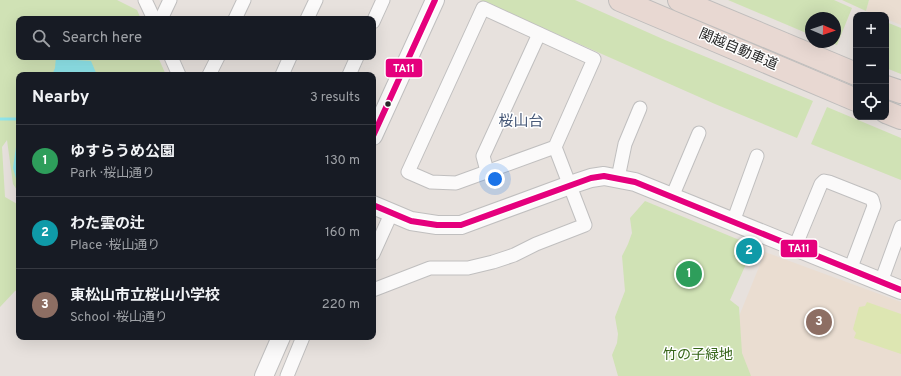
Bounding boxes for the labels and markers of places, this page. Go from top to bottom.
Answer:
unlabelled marker [383,99,393,109]
pin: 2 [736,236,762,266]
pin: 1 [676,259,702,289]
pin: 3 [806,307,832,337]

